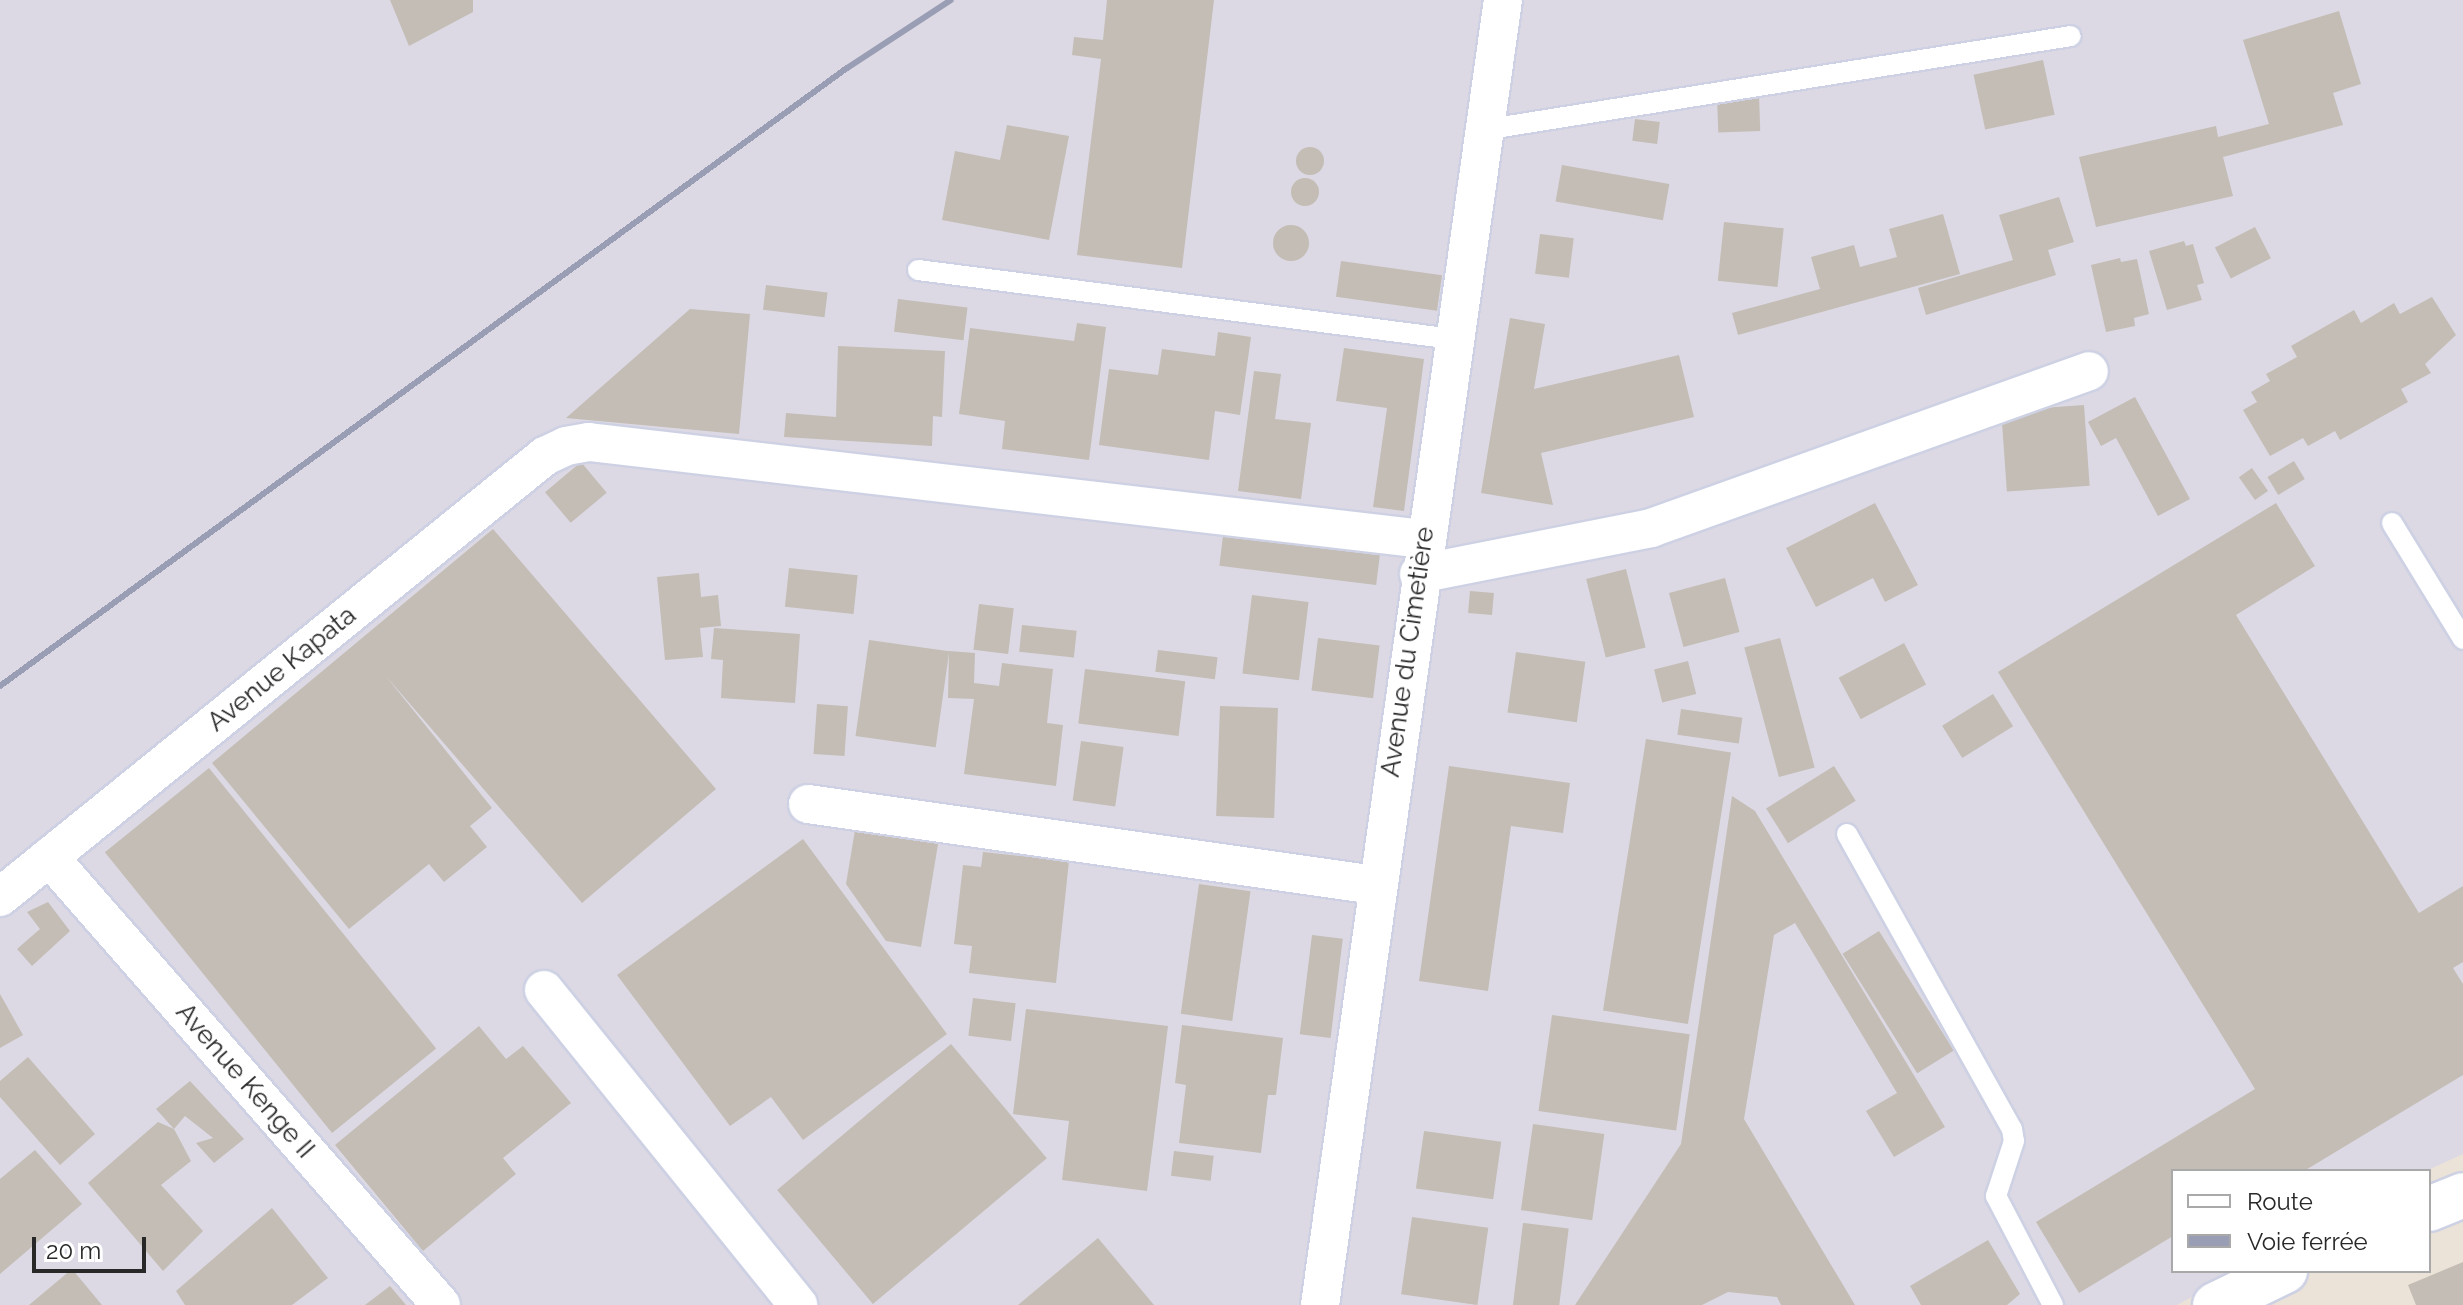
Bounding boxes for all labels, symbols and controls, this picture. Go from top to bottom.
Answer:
street label: Avenue du Cimetière [1375,525,1441,779]
street label: Avenue Kapata [202,600,362,738]
street label: Avenue Kenge II [169,997,321,1165]
legend [2171,1169,2431,1273]
text: Route [2247,1187,2313,1216]
scale bar [36,1221,150,1271]
text: Voie ferrée [2247,1227,2368,1256]
text: 20 m [46,1236,101,1265]

